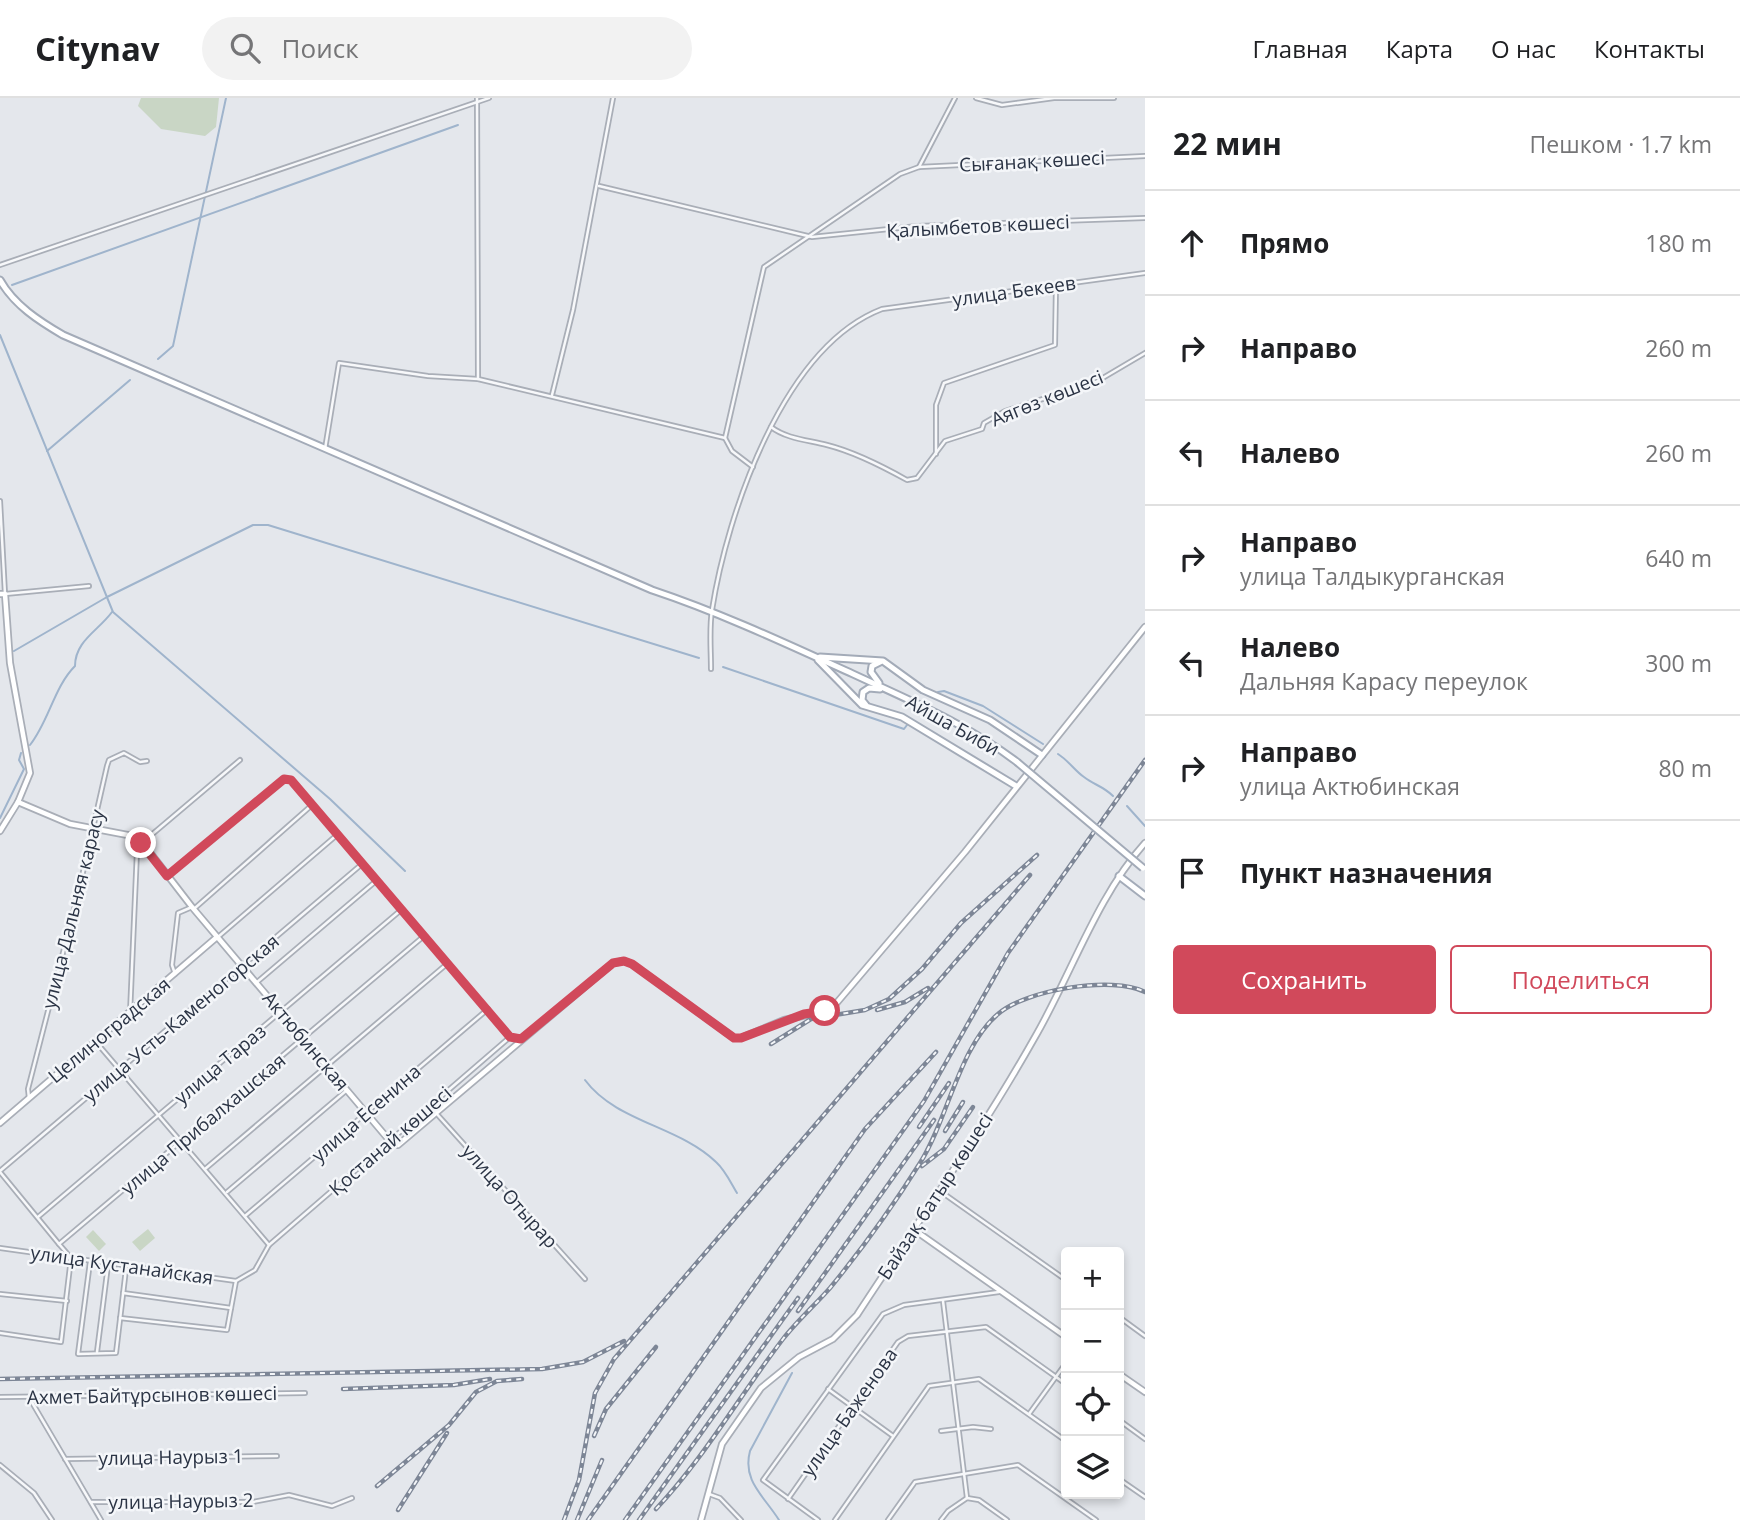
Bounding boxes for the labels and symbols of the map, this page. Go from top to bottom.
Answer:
street label: Сығанақ көшесі [958,144,1106,178]
street label: Қалымбетов көшесі [886,208,1070,244]
street label: улица Бекеев [951,269,1077,313]
street label: Аягөз көшесі [987,364,1107,432]
street label: Айша Биби [901,689,1005,761]
street label: улица Дальняя карасу [36,806,110,1011]
route end [125,827,156,858]
street label: улица Усть-Каменогорская [77,928,285,1108]
street label: Целиноградская [42,971,176,1089]
street label: Актюбинская [257,986,355,1096]
route start [809,995,840,1026]
street label: улица Тараз [169,1018,271,1110]
street label: улица Прибалхашская [115,1047,291,1201]
street label: улица Есенина [306,1058,426,1168]
street label: Қостанай көшесі [323,1080,457,1202]
street label: Байзақ батыр көшесі [871,1108,999,1284]
street label: улица Отырар [456,1138,564,1254]
street label: улица Кустанайская [29,1239,215,1291]
street label: улица Баженова [795,1342,903,1482]
street label: Ахмет Байтұрсынов көшесі [27,1380,277,1410]
street label: улица Наурыз 1 [98,1443,244,1471]
street label: улица Наурыз 2 [108,1487,254,1515]

